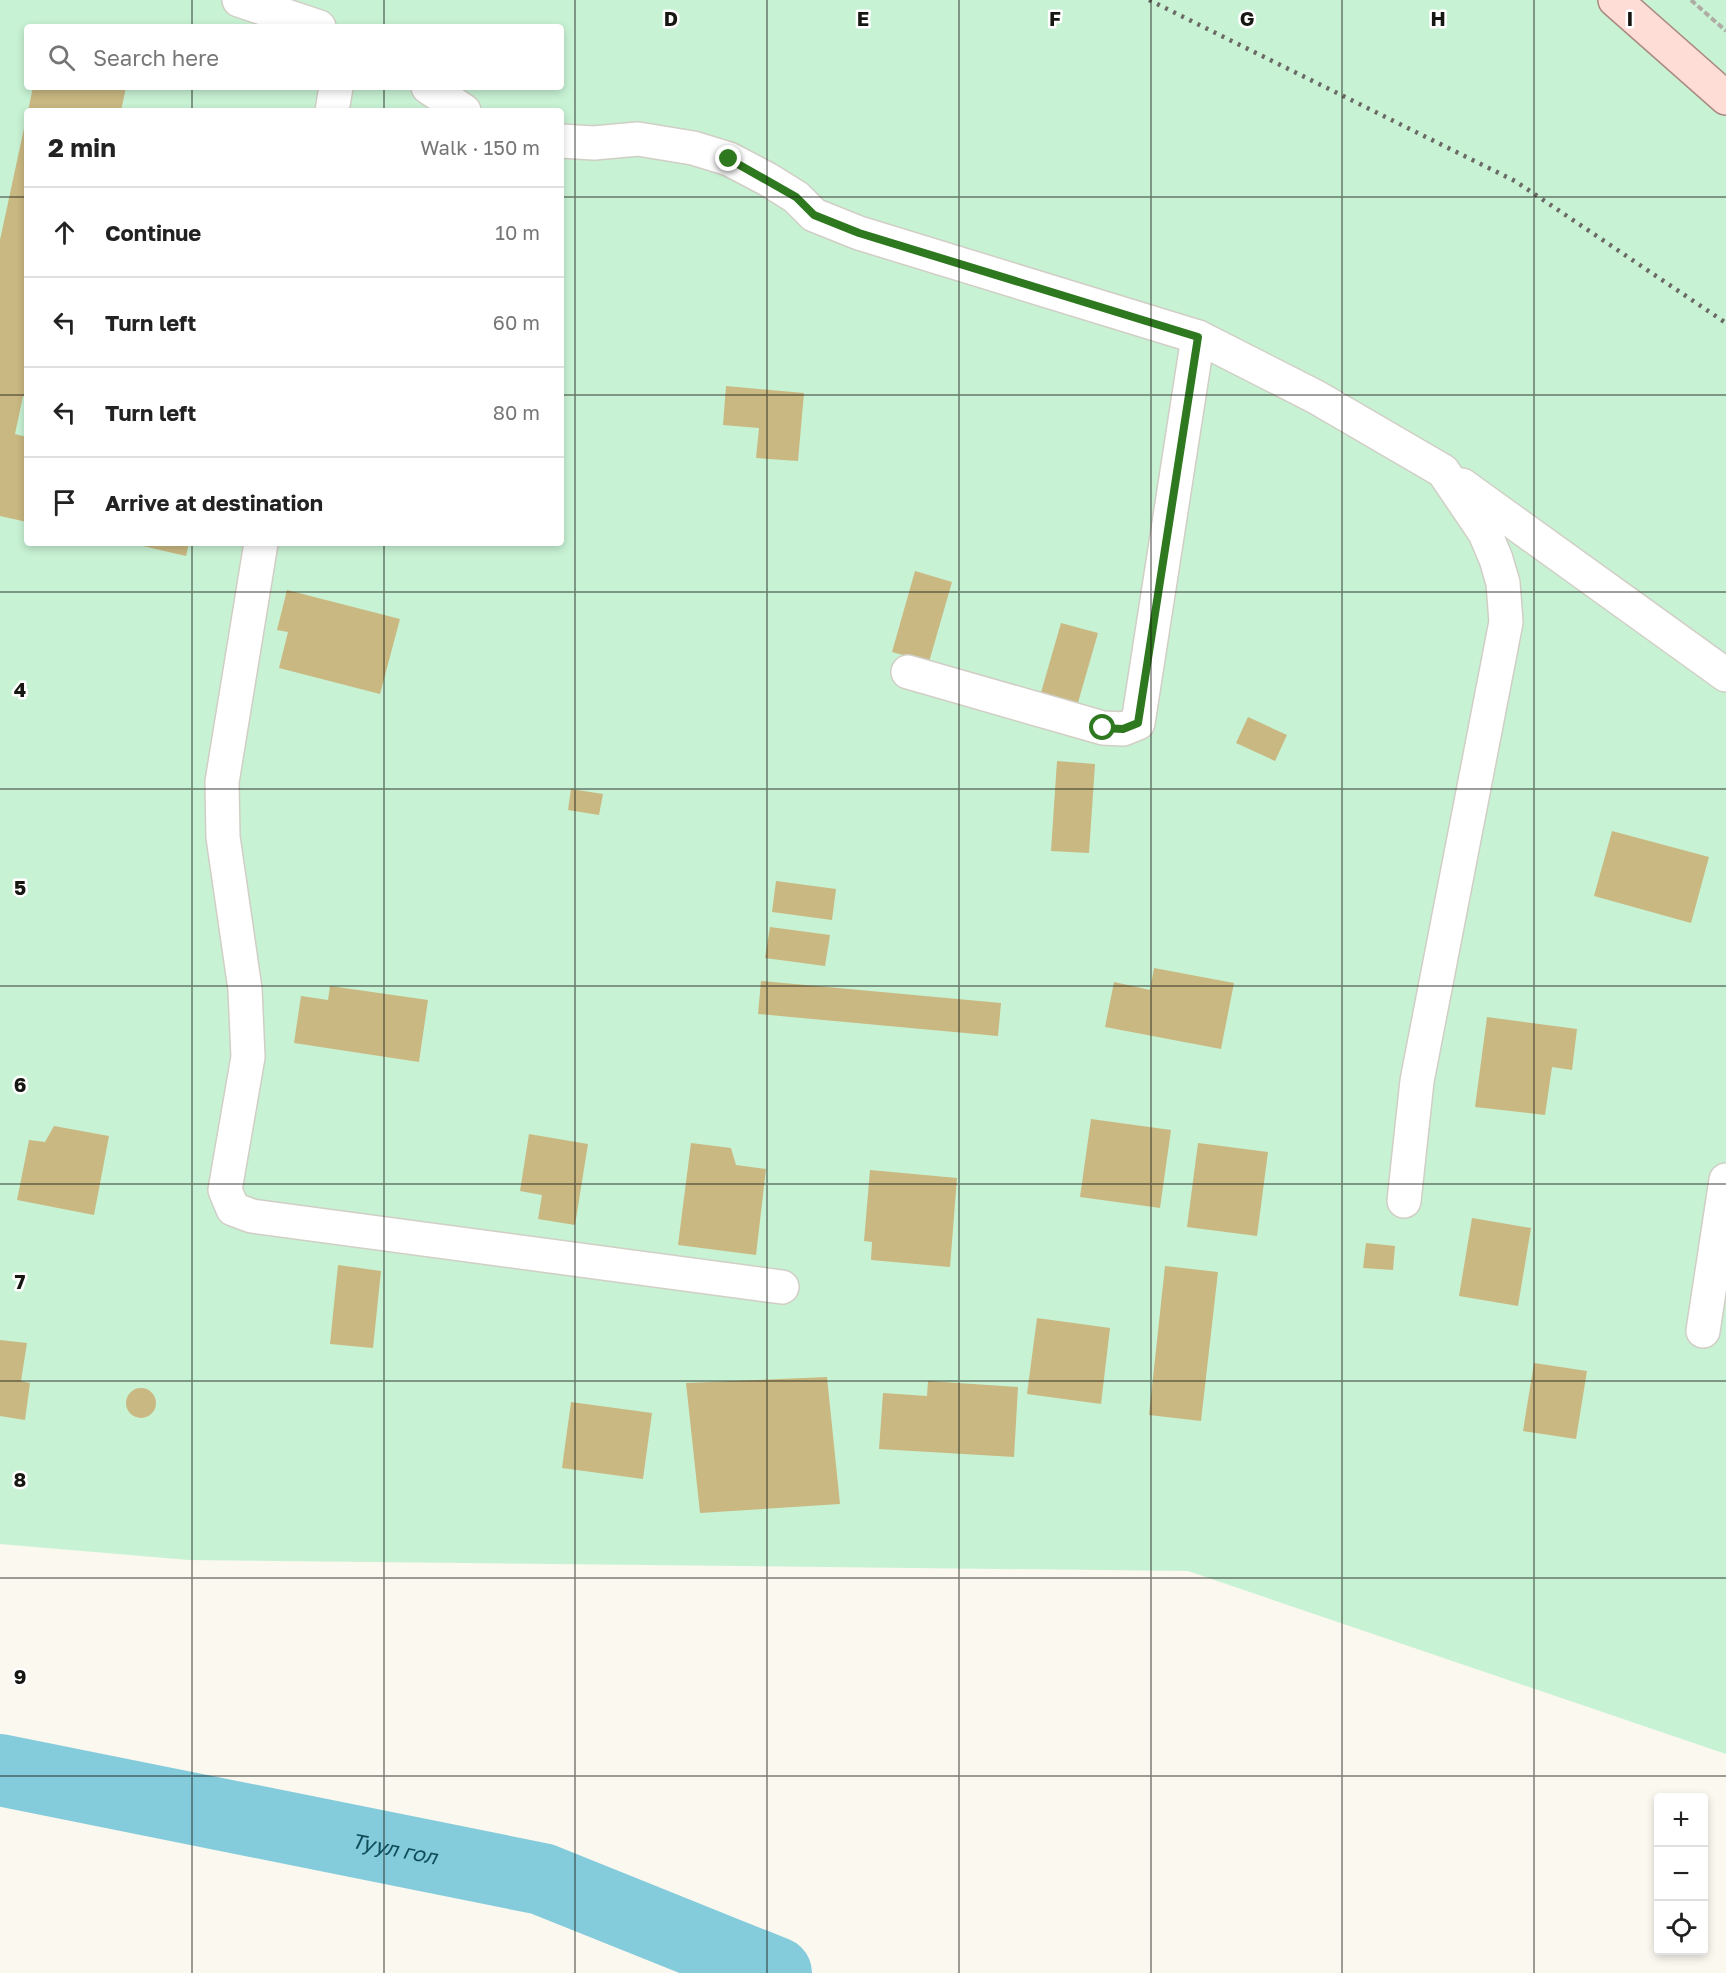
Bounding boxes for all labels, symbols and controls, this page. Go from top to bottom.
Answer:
text: D [664,6,678,30]
text: E [857,6,869,30]
text: F [1049,6,1061,30]
text: G [1240,6,1254,30]
text: H [1430,6,1446,30]
text: I [1627,6,1633,30]
search box [24,24,564,90]
icon: search [45,41,78,74]
text: Search here [93,44,219,71]
text: 2 min [48,132,116,163]
text: Walk · 150 m [420,135,540,159]
route end [715,145,741,171]
icon: ahead [48,216,81,249]
text: Continue [105,219,201,246]
text: 10 m [495,220,540,244]
icon: left [48,306,81,339]
text: Turn left [105,309,196,336]
text: 60 m [493,310,540,334]
icon: left [48,396,81,429]
text: Turn left [105,399,196,426]
text: 80 m [493,400,540,424]
icon: arrive [48,486,81,519]
text: Arrive at destination [105,489,323,516]
text: 4 [14,677,26,701]
route start [1089,714,1115,740]
text: 5 [14,875,26,899]
text: 6 [14,1072,26,1096]
text: 7 [15,1269,26,1293]
text: 8 [14,1467,26,1491]
text: 9 [14,1664,26,1688]
map controls [1654,1793,1708,1955]
button: + [1654,1793,1708,1847]
water label: Туул гол [349,1827,441,1870]
button: − [1654,1847,1708,1901]
button: locate [1654,1901,1708,1955]

